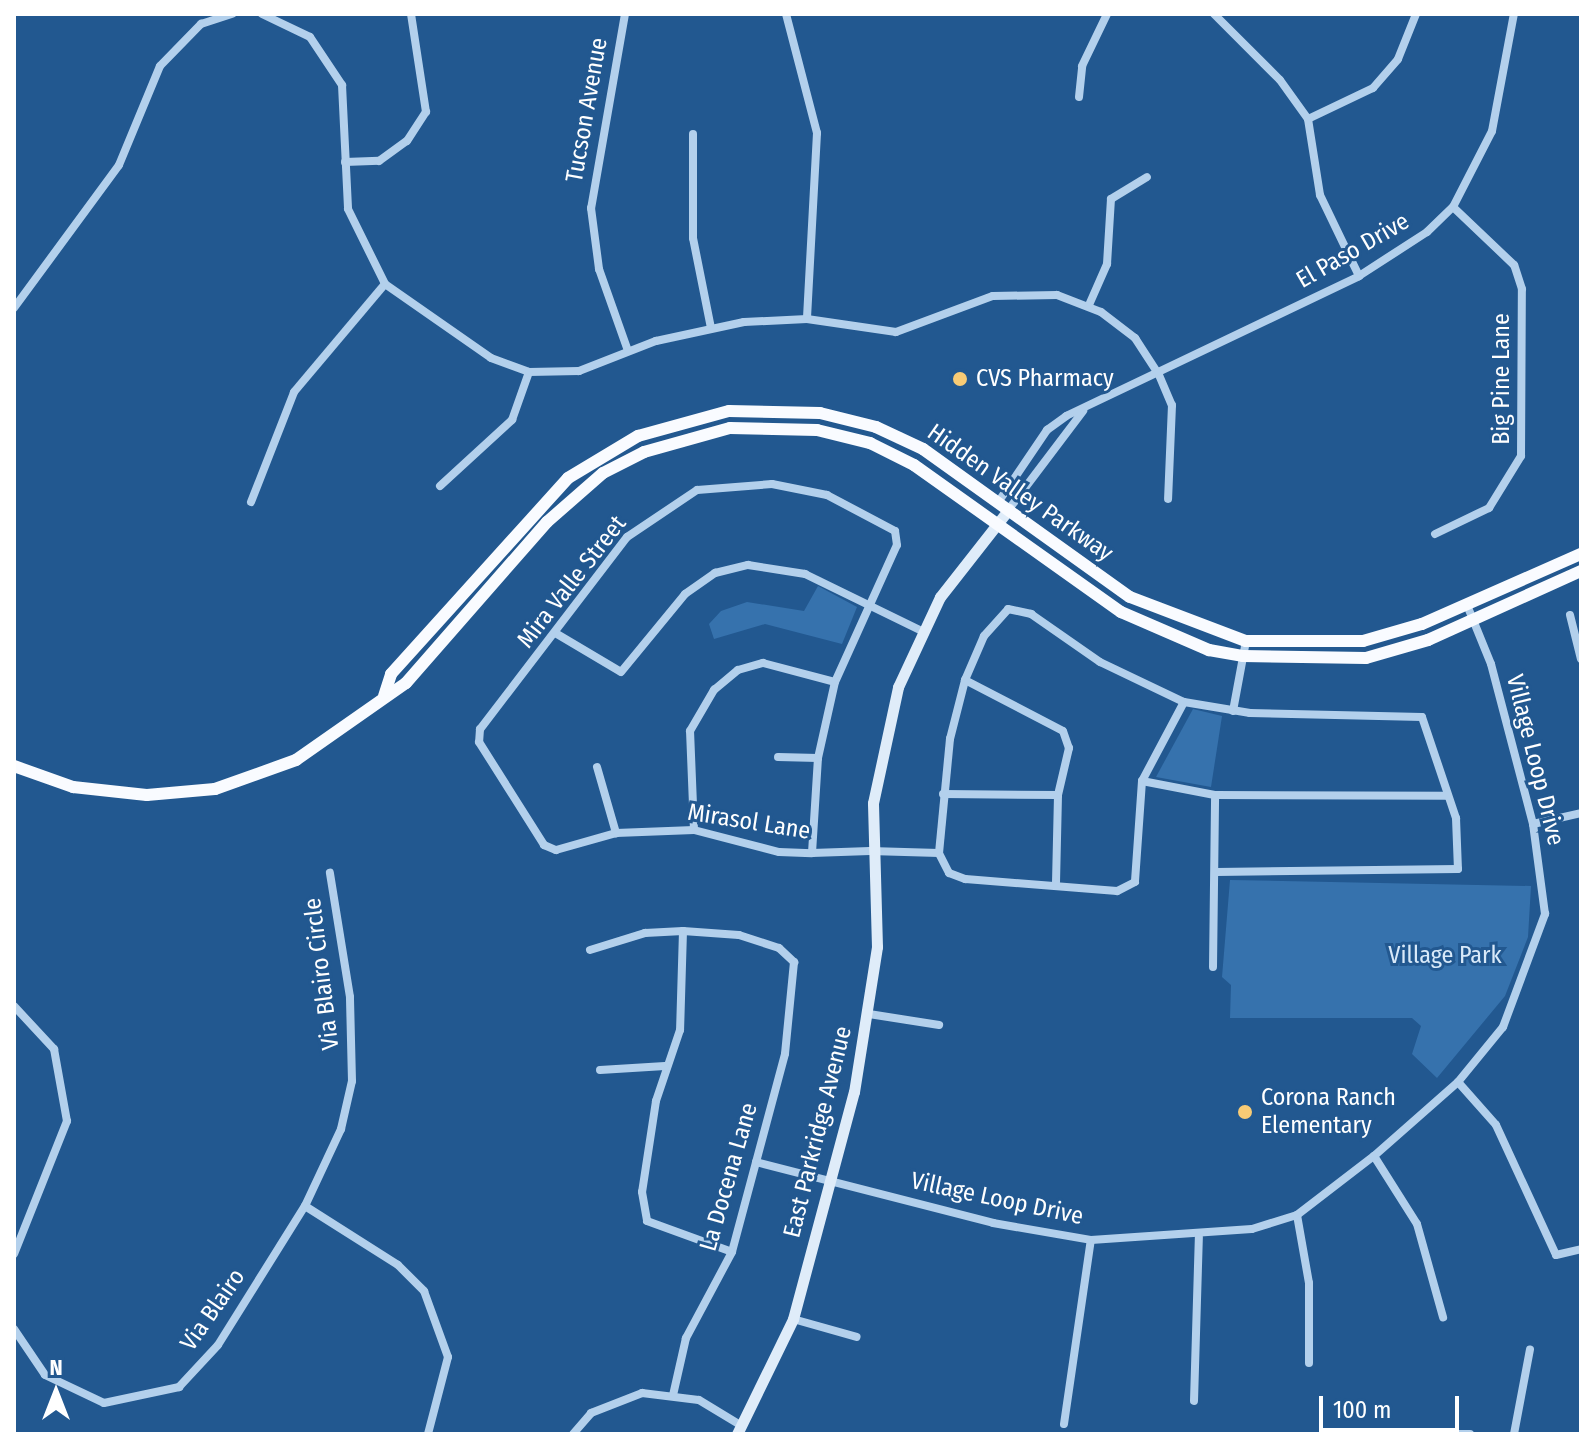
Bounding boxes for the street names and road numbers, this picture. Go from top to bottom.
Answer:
street label: Tucson Avenue [560,35,614,185]
street label: El Paso Drive [1292,207,1414,295]
street label: Big Pine Lane [1488,313,1516,445]
street label: Hidden Valley Parkway [922,418,1118,568]
street label: Mira Valle Street [511,510,633,654]
street label: Village Loop Drive [1500,671,1570,849]
street label: Mirasol Lane [686,798,812,846]
street label: Via Blairo Circle [298,896,346,1052]
street label: East Parkridge Avenue [778,1023,858,1241]
street label: La Docena Lane [694,1100,764,1254]
street label: Village Loop Drive [908,1167,1086,1231]
street label: Via Blairo [174,1264,252,1356]

